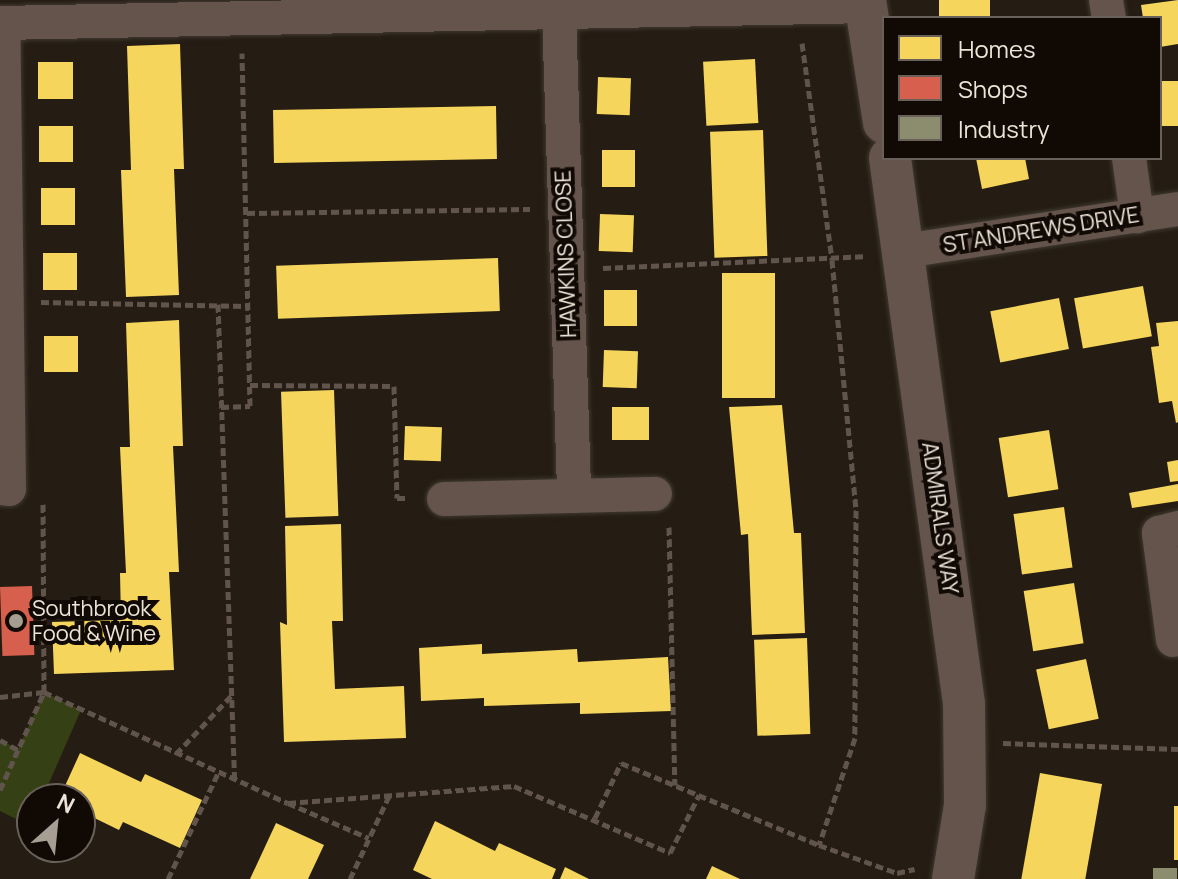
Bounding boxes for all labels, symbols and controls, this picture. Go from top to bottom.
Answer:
legend [882,16,1162,160]
text: Homes [958,32,1036,65]
text: Shops [958,72,1028,105]
text: Industry [958,112,1050,145]
street label: HAWKINS CLOSE [550,170,582,338]
street label: ST ANDREWS DRIVE [941,201,1141,259]
street label: ADMIRALS WAY [916,440,964,596]
place label: Southbrook Food & Wine [32,595,156,646]
marker: Southbrook Food & Wine [7,612,25,630]
north arrow [16,783,96,863]
text: N [52,786,80,820]

